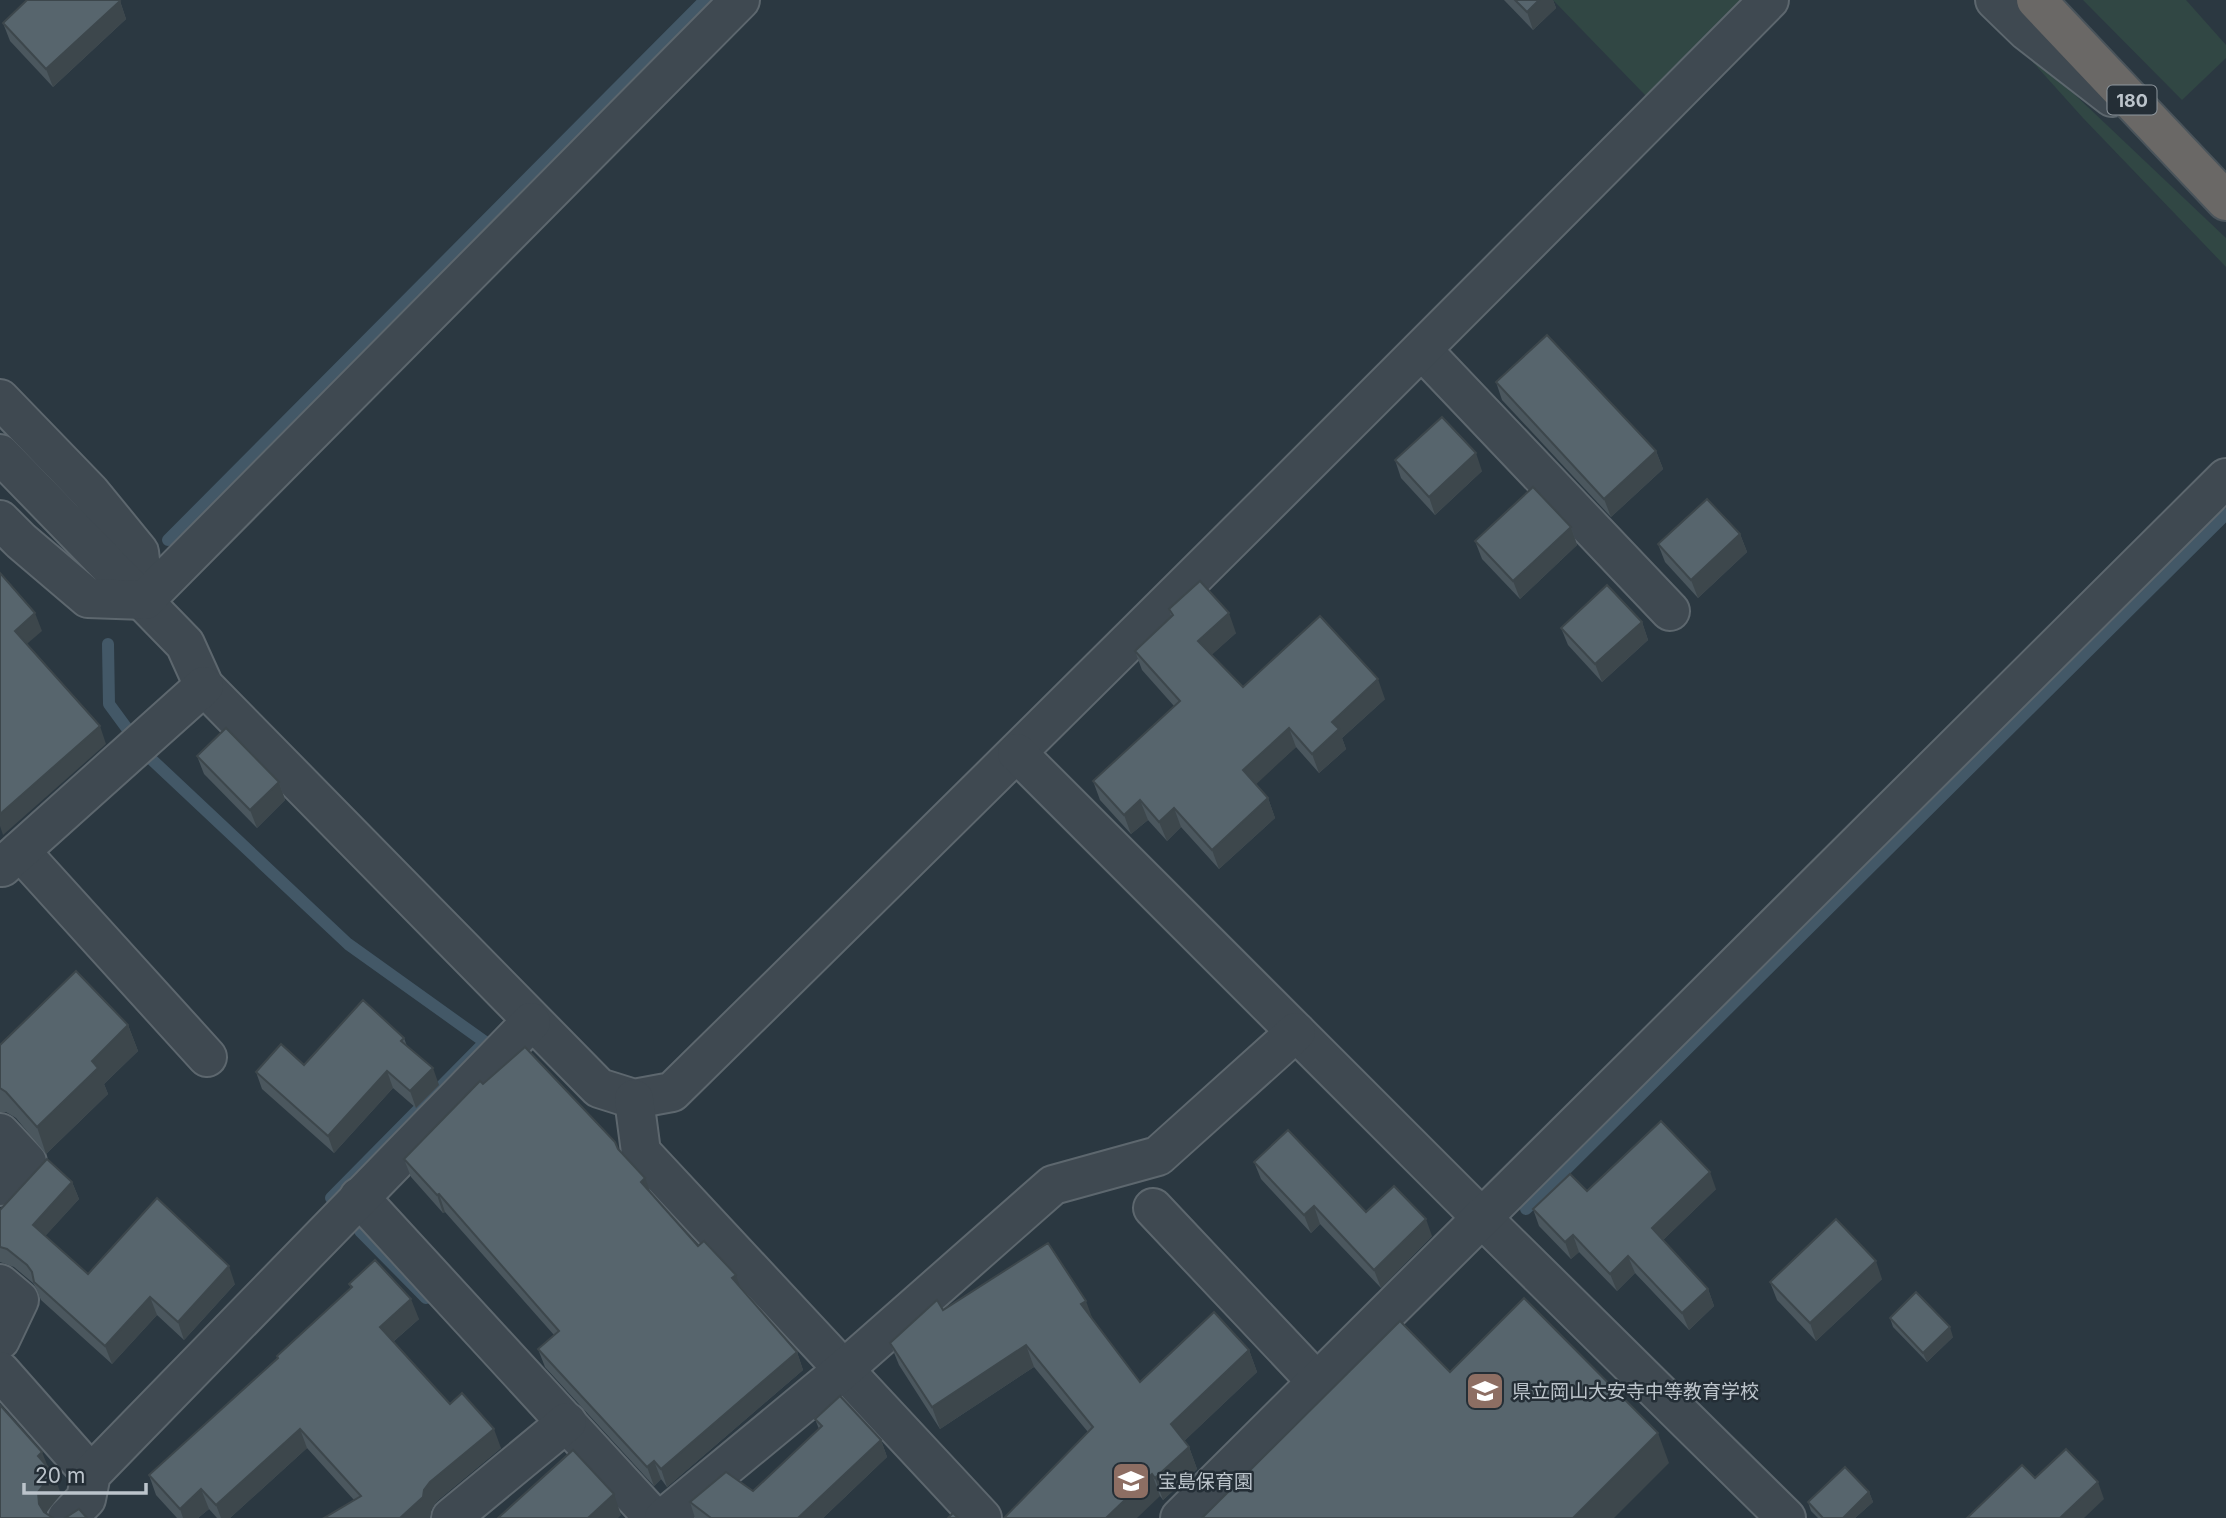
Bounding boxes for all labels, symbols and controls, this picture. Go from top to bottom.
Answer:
road number: 180 [2108,86,2156,114]
school or university icon: 県立岡山大安寺中等教育学校 [1464,1370,1506,1412]
place label: 県立岡山大安寺中等教育学校 [1512,1380,1759,1403]
scale bar [24,1452,147,1496]
school or university icon: 宝島保育園 [1110,1460,1152,1502]
text: 20 m [35,1463,85,1488]
place label: 宝島保育園 [1158,1470,1253,1493]

